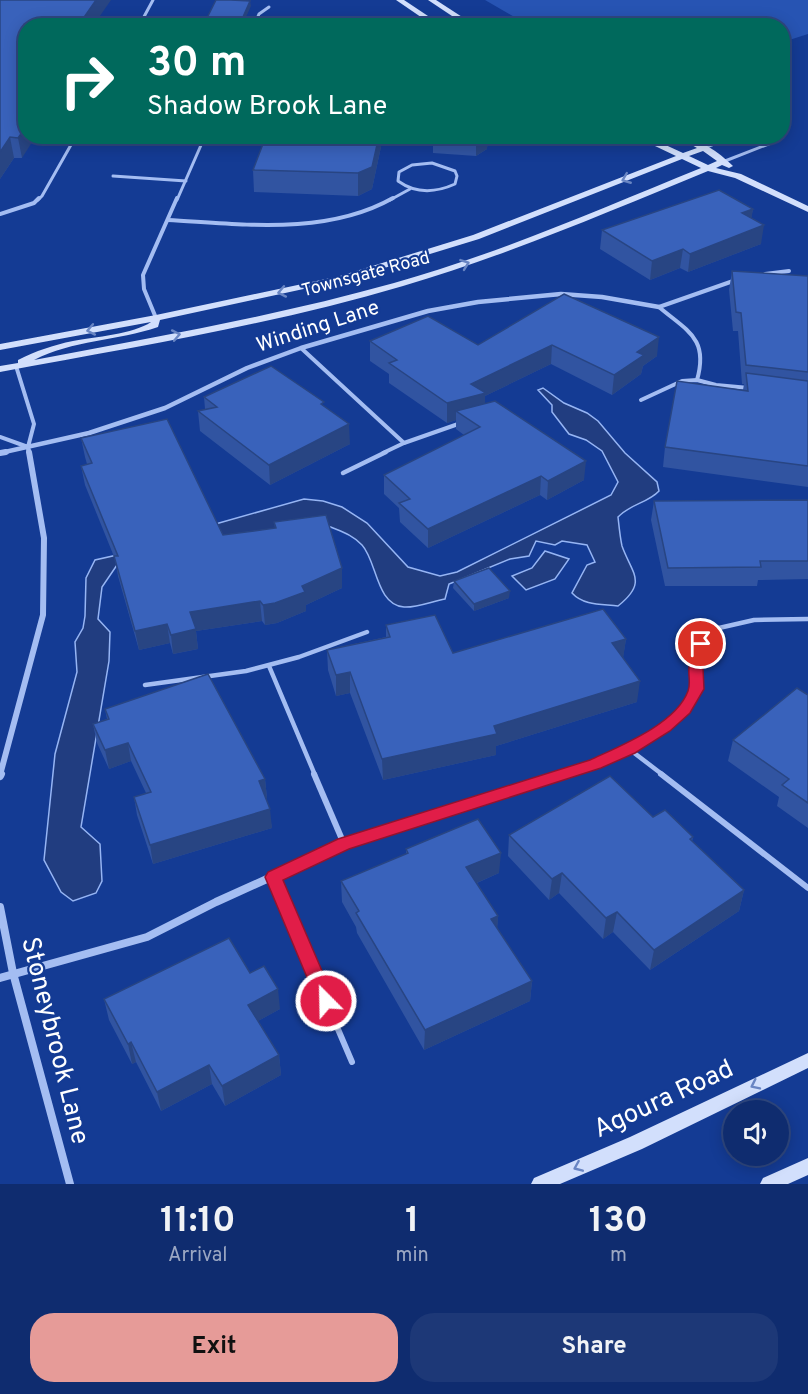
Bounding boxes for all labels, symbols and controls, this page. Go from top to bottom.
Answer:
text: 30 m [147,38,246,91]
icon: right [48,42,126,120]
text: Shadow Brook Lane [147,90,387,124]
one-way arrow [622,172,633,184]
street label: Townsgate Road [299,247,433,303]
one-way arrow [460,258,470,271]
one-way arrow [277,285,287,298]
street label: Winding Lane [253,294,383,360]
one-way arrow [86,323,96,336]
one-way arrow [171,329,181,342]
pin [675,618,726,669]
icon: arrive [684,627,717,660]
street label: Stoneybrook Lane [12,934,96,1148]
position arrow [294,969,358,1033]
street label: Agoura Road [589,1053,739,1147]
one-way arrow [751,1078,762,1090]
map controls [723,1100,789,1166]
button: sound [723,1100,789,1166]
one-way arrow [574,1160,585,1172]
text: 11:10 [160,1199,236,1245]
text: 1 [405,1199,419,1245]
text: 130 [589,1199,648,1245]
text: Arrival [168,1243,228,1269]
text: min [396,1243,429,1269]
text: m [610,1243,627,1269]
button: Exit [30,1313,398,1382]
button: Share [410,1313,778,1382]

